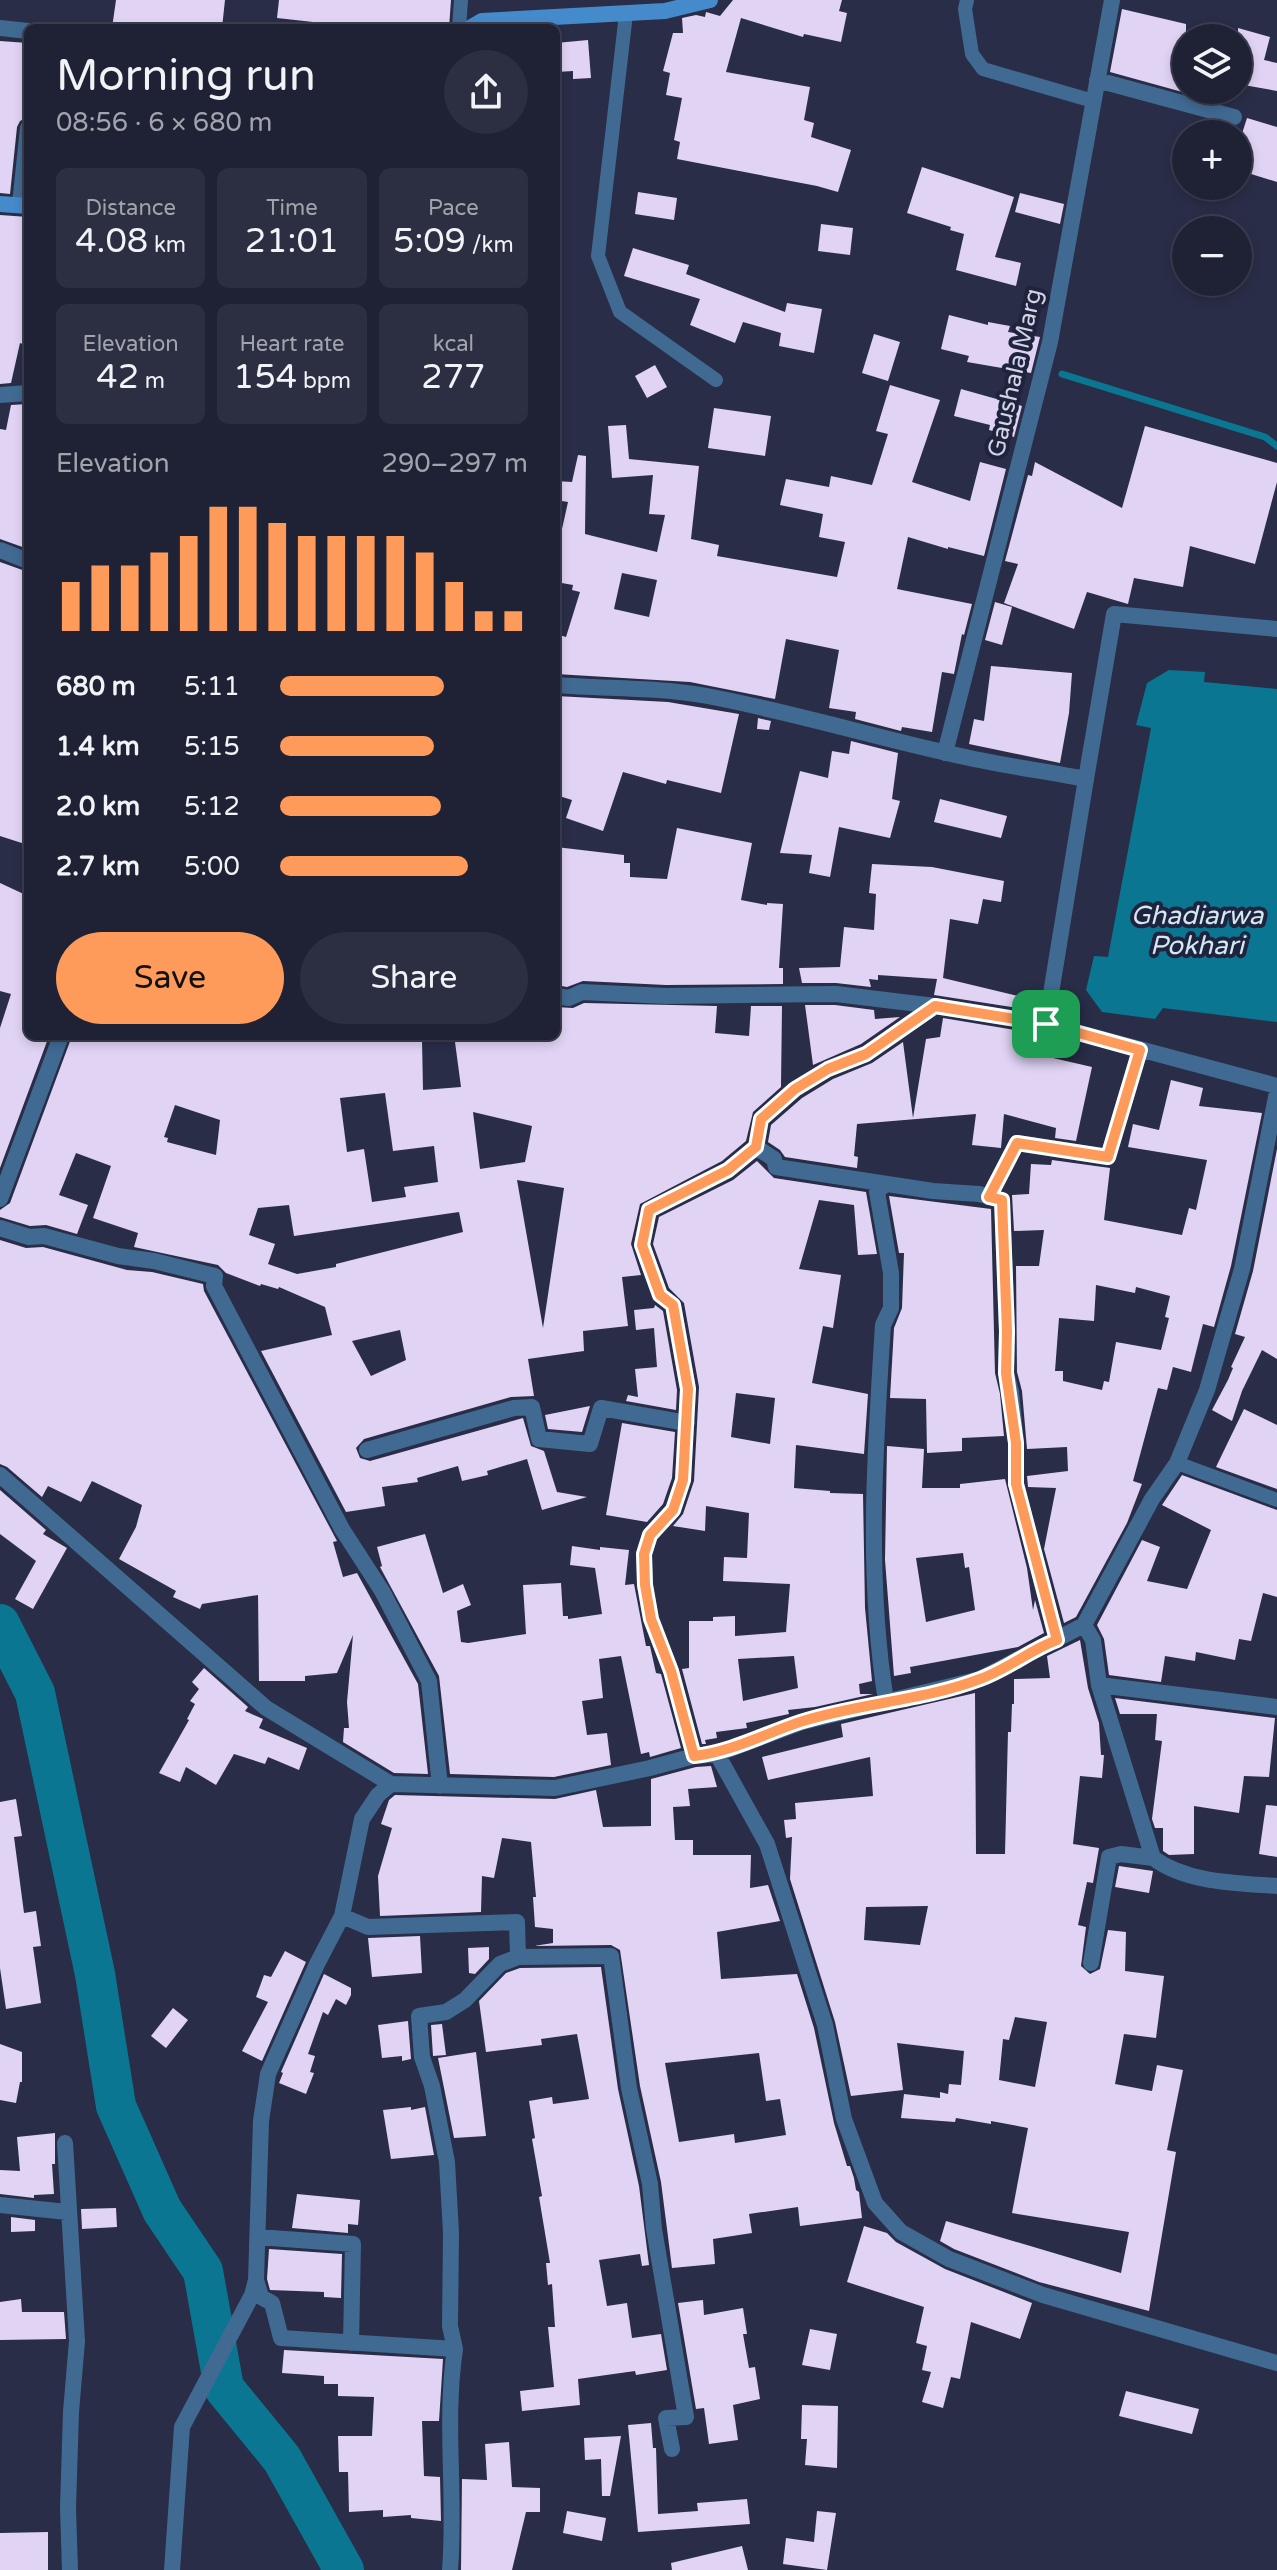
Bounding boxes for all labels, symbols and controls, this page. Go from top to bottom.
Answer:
map controls [1172,24,1252,296]
button: layers [1172,24,1252,104]
text: Morning run [56,50,316,103]
button: share [444,50,528,134]
text: 08:56 · 6 × 680 m [56,107,272,138]
button: + [1172,120,1252,200]
text: Distance [85,195,176,221]
text: Time [266,195,318,221]
text: Pace [428,195,479,221]
button: − [1172,216,1252,296]
text: 4.08 [75,221,148,262]
text: 21:01 [245,221,339,262]
text: 5:09 [393,221,466,262]
text: km [148,232,186,258]
text: /km [466,232,514,258]
street label: Gaushala Marg [982,286,1048,460]
text: Elevation [83,331,179,357]
text: Heart rate [240,331,344,357]
text: kcal [433,331,474,357]
text: 42 [96,357,139,398]
text: 154 [233,357,297,398]
text: 277 [421,357,485,398]
text: m [139,368,165,394]
text: bpm [297,368,351,394]
text: Elevation [56,448,170,479]
text: 290–297 m [382,448,528,479]
text: 680 m [56,671,136,702]
text: 5:11 [184,671,240,702]
text: 1.4 km [56,731,140,762]
text: 5:15 [184,731,240,762]
text: 2.0 km [56,791,140,822]
text: 5:12 [184,791,240,822]
text: 2.7 km [56,851,140,882]
text: 5:00 [184,851,240,882]
water label: Ghadiarwa Pokhari [1131,900,1265,961]
button: Save [56,932,284,1024]
button: Share [300,932,528,1024]
pin [1012,990,1080,1058]
icon: arrive [1024,1002,1068,1046]

